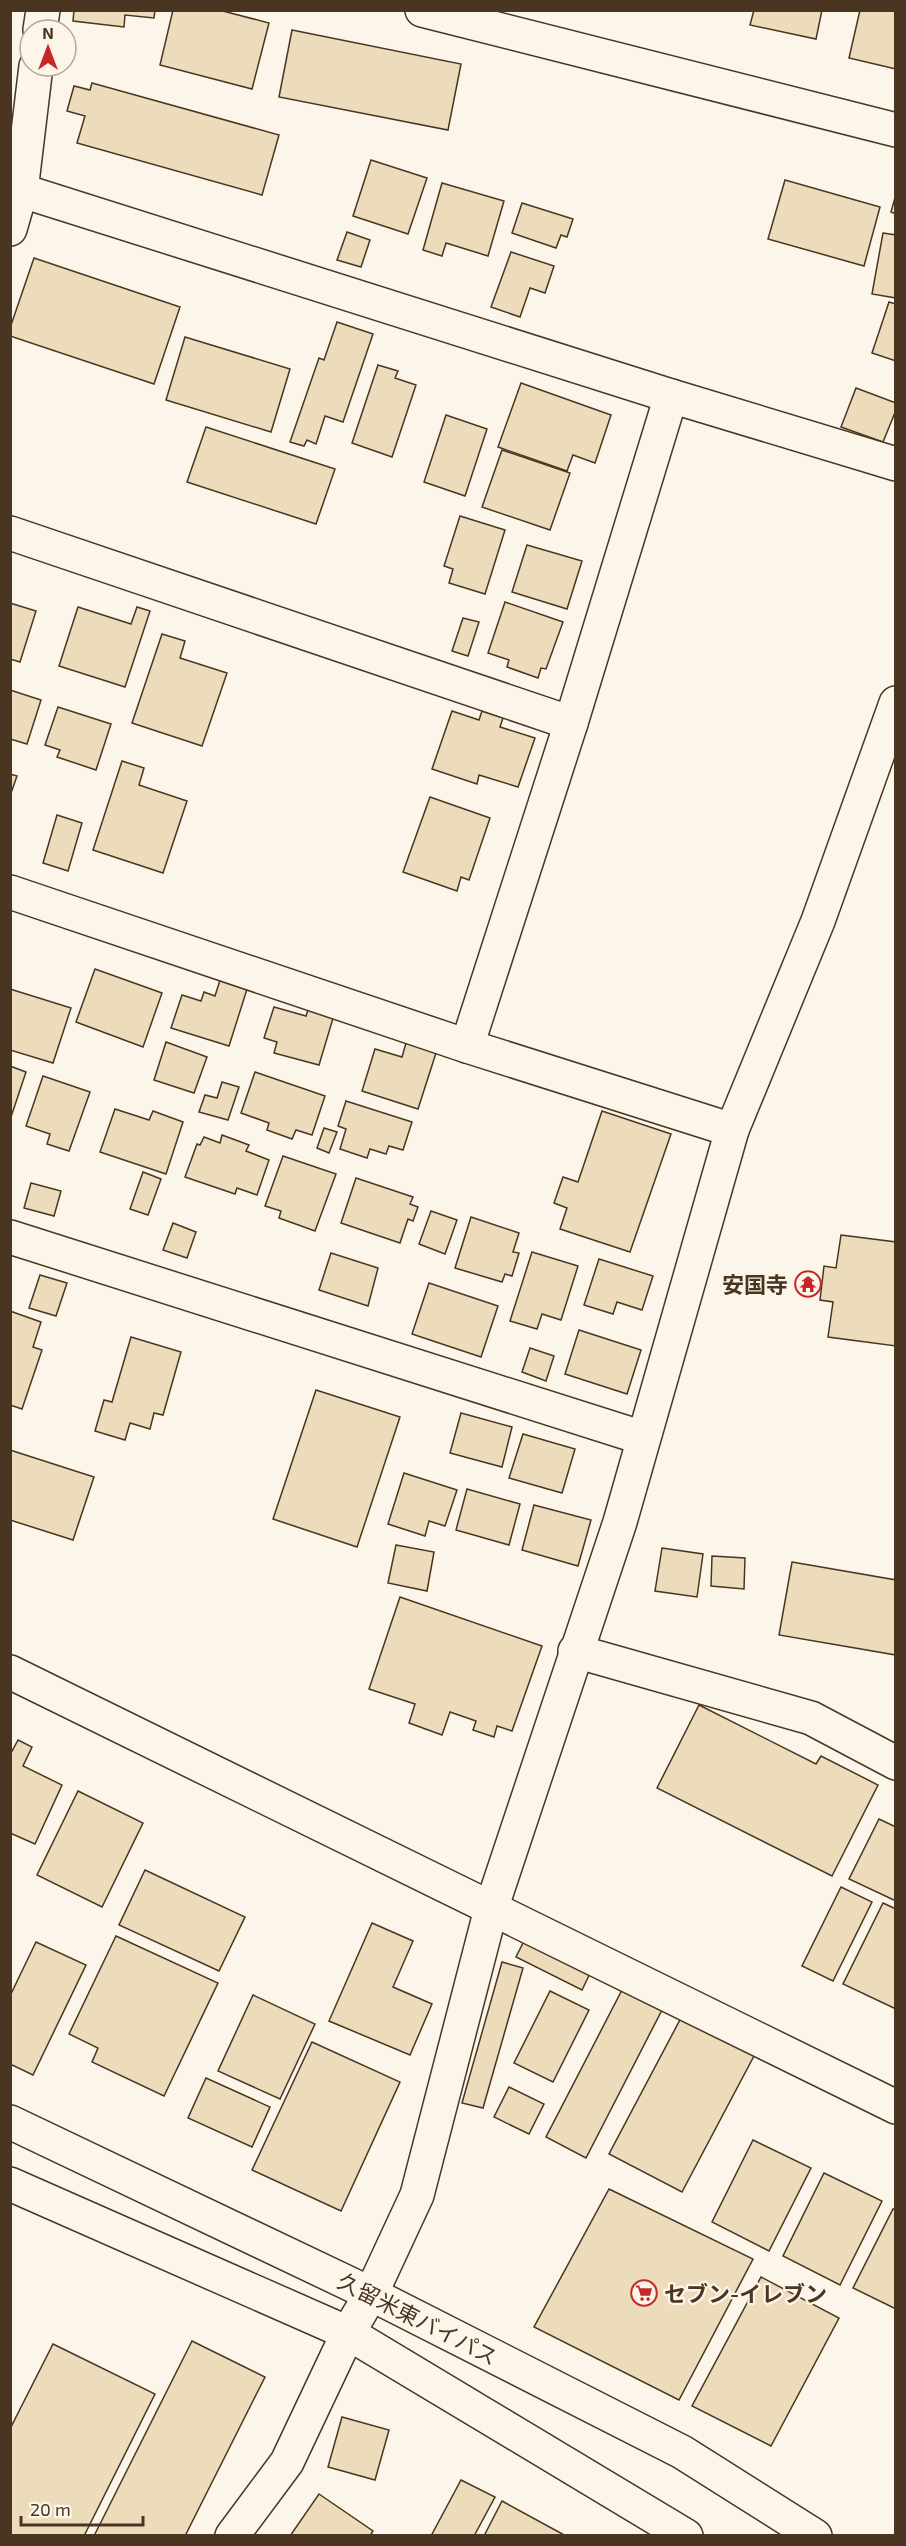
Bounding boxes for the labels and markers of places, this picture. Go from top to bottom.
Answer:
temple icon: 安国寺 [793,1269,823,1299]
place label: 安国寺 [722,1271,788,1297]
supermarket icon: セブン-イレブン [629,2278,659,2308]
place label: セブン-イレブン [664,2280,827,2306]

